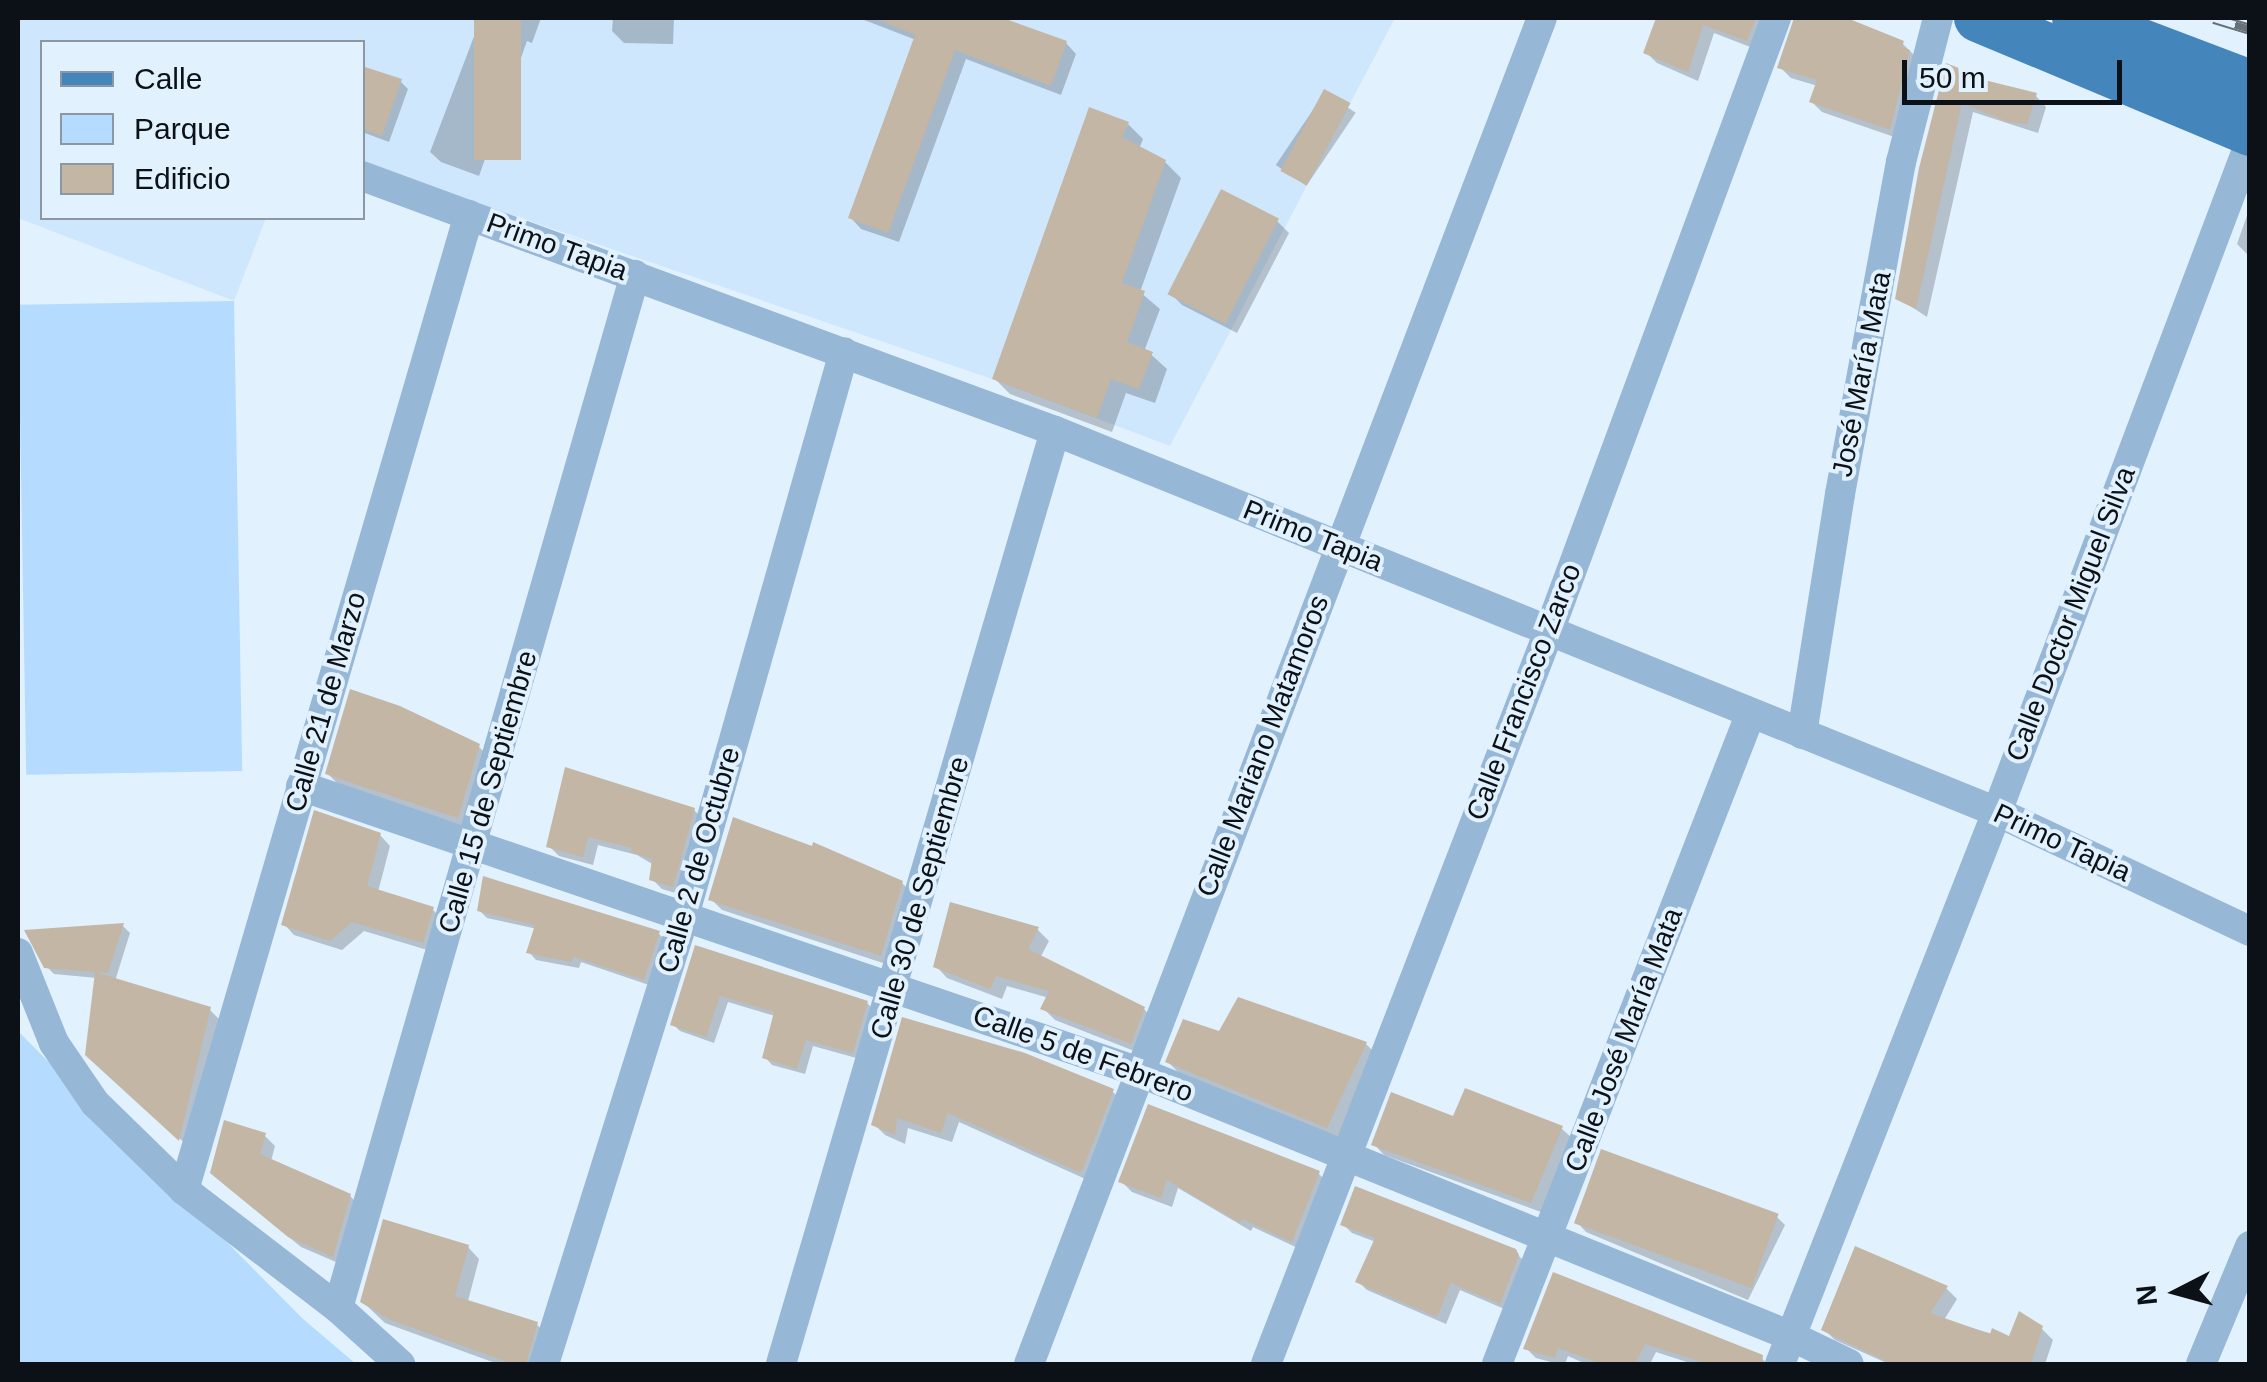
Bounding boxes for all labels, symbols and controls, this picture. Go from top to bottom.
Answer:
legend [40,40,365,220]
scale bar [1907,40,2127,102]
text: 50 m [1919,61,1986,94]
text: Calle [134,62,202,95]
text: Parque [134,112,231,145]
text: Edificio [134,162,231,195]
street label: Primo Tapia [482,206,632,288]
street label: José María Mata [1826,268,1898,480]
street label: Calle Doctor Miguel Silva [1999,462,2143,766]
street label: Primo Tapia [1238,493,1388,579]
street label: Calle Francisco Zarco [1460,559,1588,825]
street label: Calle 21 de Marzo [279,588,373,816]
street label: Calle Mariano Matamoros [1190,590,1336,902]
street label: Calle 15 de Septiembre [432,647,544,937]
street label: Calle 2 de Octubre [651,743,747,977]
street label: Calle 30 de Septiembre [864,753,976,1043]
street label: Primo Tapia [1988,797,2136,889]
street label: Calle José María Mata [1558,903,1690,1177]
street label: Calle 5 de Febrero [968,999,1198,1109]
north arrow [2127,1242,2227,1342]
text: N [2130,1284,2163,1307]

